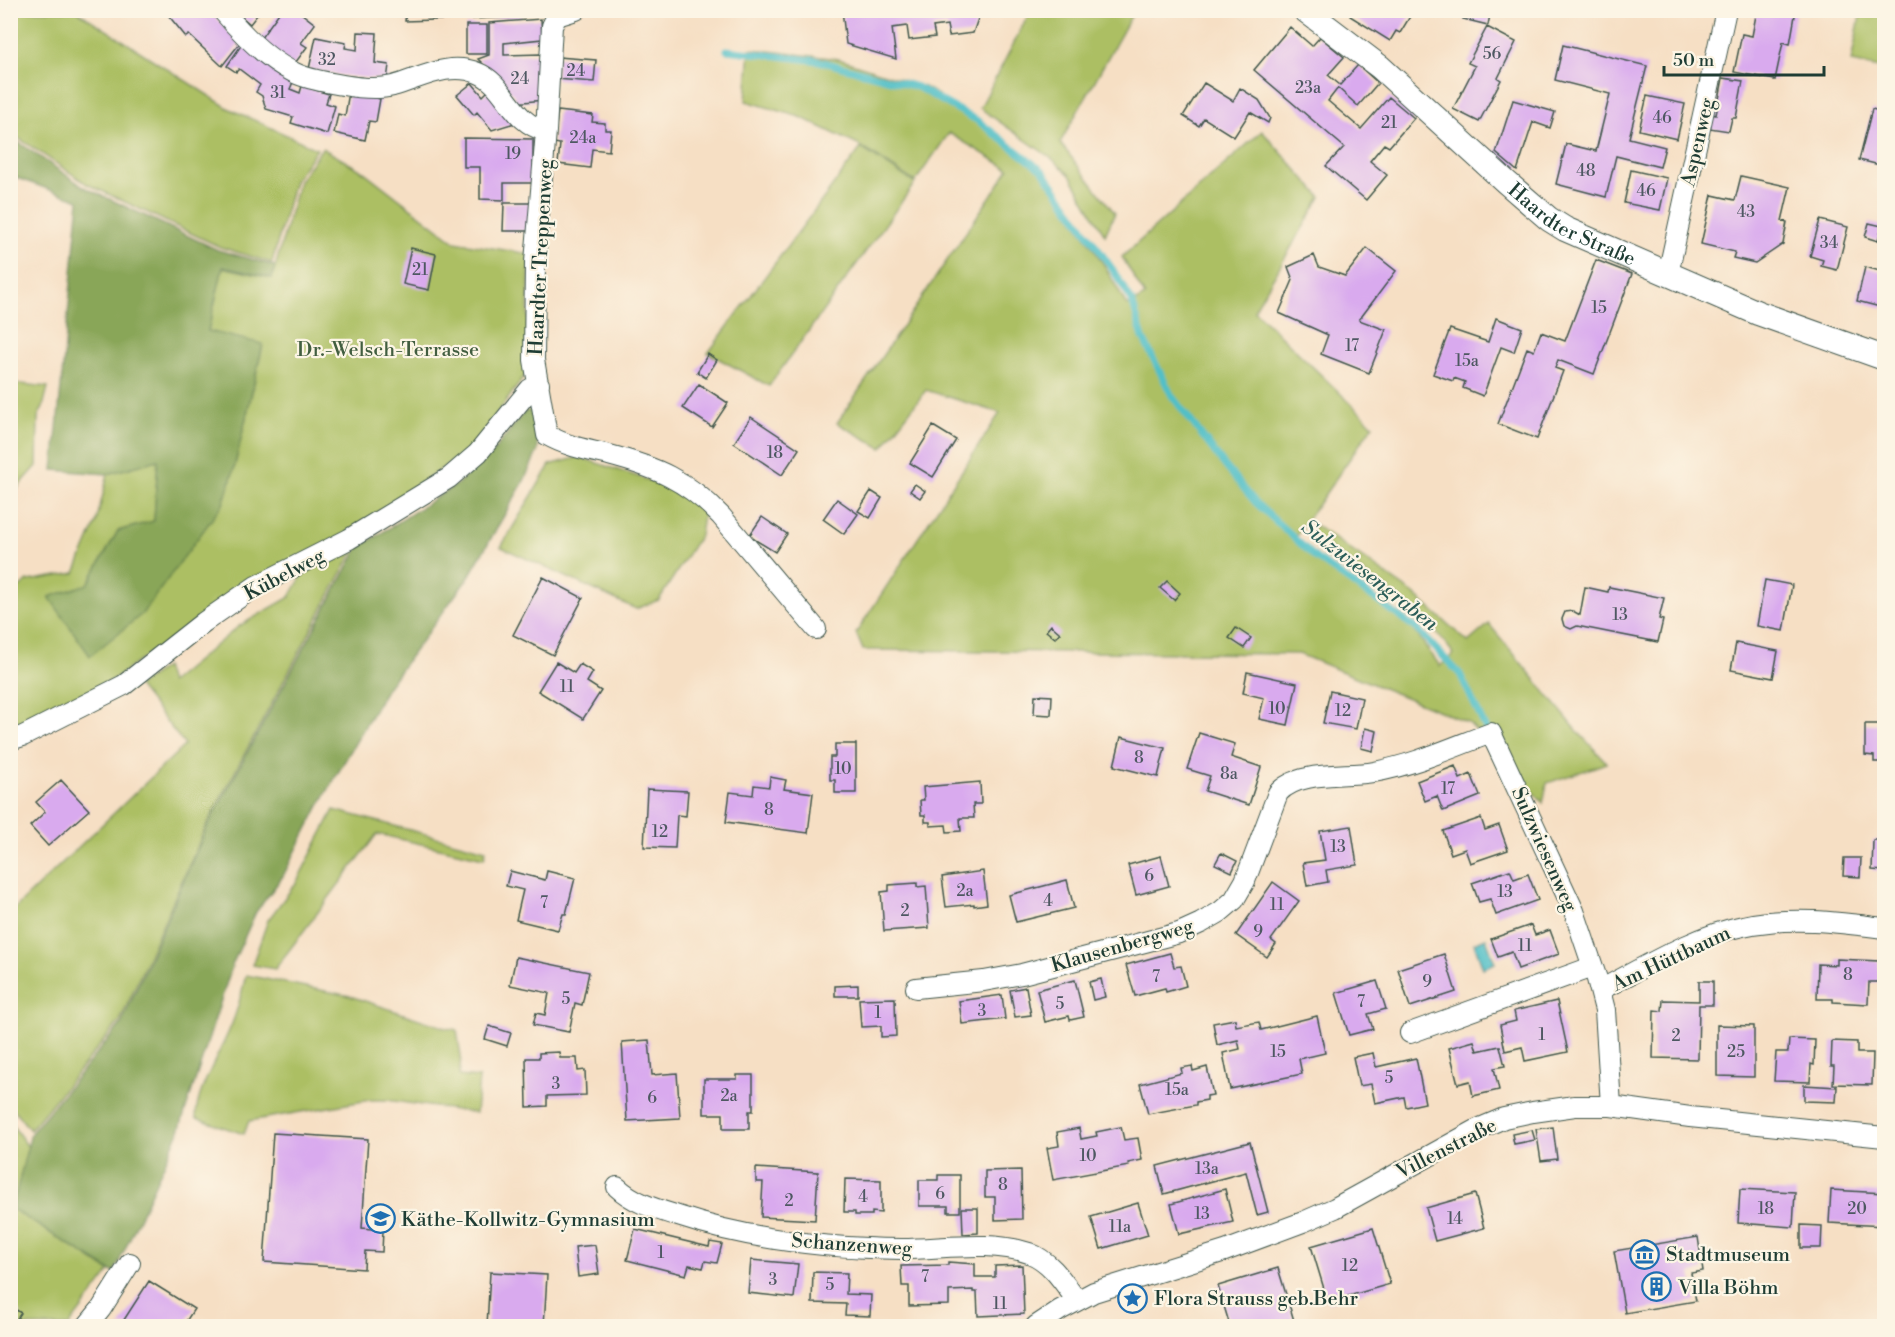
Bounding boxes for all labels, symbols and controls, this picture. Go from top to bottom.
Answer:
scale bar [1664,39,1824,77]
house number: 56 [1483,44,1502,64]
text: 50 m [1673,49,1715,72]
house number: 32 [318,50,336,70]
house number: 24 [567,61,586,81]
house number: 24 [511,69,530,89]
house number: 23a [1295,78,1322,98]
house number: 31 [270,83,286,103]
street label: Aspenweg [1676,95,1721,190]
house number: 46 [1652,108,1672,128]
house number: 21 [1381,113,1397,133]
house number: 24a [570,128,597,148]
house number: 19 [505,144,521,164]
street label: Haardter Treppenweg [524,157,559,356]
house number: 48 [1576,161,1596,181]
street label: Haardter Straße [1502,178,1639,272]
house number: 46 [1636,181,1656,201]
house number: 43 [1737,202,1755,222]
house number: 34 [1820,233,1839,253]
house number: 21 [412,260,428,280]
house number: 15 [1591,298,1607,318]
house number: 17 [1345,336,1359,356]
park label: Dr.-Welsch-Terrasse [297,338,479,363]
house number: 15a [1455,351,1480,371]
house number: 18 [767,443,783,463]
water label: Sulzwiesengraben [1296,514,1443,637]
street label: Kübelweg [240,543,330,607]
house number: 13 [1612,605,1628,625]
house number: 11 [560,677,574,697]
house number: 10 [1269,699,1286,719]
house number: 12 [1335,701,1351,721]
house number: 8 [1134,748,1144,768]
house number: 10 [835,759,852,779]
house number: 8a [1220,764,1239,784]
house number: 17 [1441,779,1455,799]
street label: Sulzwiesenweg [1505,783,1582,916]
house number: 8 [764,800,774,820]
house number: 12 [652,822,668,842]
house number: 13 [1330,837,1346,857]
house number: 6 [1144,866,1154,886]
house number: 2a [956,881,975,901]
house number: 13 [1497,882,1513,902]
house number: 4 [1043,891,1053,911]
house number: 7 [540,893,548,913]
house number: 11 [1270,895,1284,915]
house number: 2 [900,901,910,921]
street label: Klausenbergweg [1048,914,1197,979]
street label: Am Hüttbaum [1608,921,1735,998]
house number: 9 [1253,922,1263,942]
house number: 11 [1518,936,1532,956]
house number: 8 [1843,965,1853,985]
house number: 7 [1152,967,1160,987]
house number: 9 [1422,972,1432,992]
house number: 5 [562,989,571,1009]
house number: 7 [1357,992,1365,1012]
house number: 5 [1056,994,1065,1014]
house number: 3 [978,1001,987,1021]
house number: 1 [875,1003,882,1023]
house number: 1 [1539,1025,1546,1045]
house number: 2 [1671,1026,1681,1046]
house number: 15 [1270,1042,1286,1062]
house number: 25 [1727,1042,1745,1062]
house number: 5 [1385,1068,1394,1088]
house number: 3 [552,1074,561,1094]
house number: 15a [1165,1080,1190,1100]
house number: 2a [720,1086,739,1106]
house number: 6 [647,1088,657,1108]
street label: Villenstraße [1391,1113,1501,1186]
house number: 10 [1080,1146,1097,1166]
house number: 13a [1195,1159,1220,1179]
house number: 8 [998,1175,1008,1195]
house number: 6 [935,1184,945,1204]
house number: 4 [858,1187,868,1207]
house number: 2 [784,1191,794,1211]
house number: 18 [1758,1199,1774,1219]
house number: 20 [1847,1199,1867,1219]
school or university icon: Käthe-Kollwitz-Gymnasium [364,1203,396,1235]
house number: 13 [1194,1204,1210,1224]
place label: Käthe-Kollwitz-Gymnasium [401,1208,655,1233]
house number: 14 [1447,1209,1463,1229]
house number: 11a [1109,1217,1132,1237]
street label: Schanzenweg [791,1229,914,1262]
museum icon: Stadtmuseum [1629,1238,1661,1270]
house number: 1 [658,1243,665,1263]
place label: Stadtmuseum [1666,1243,1791,1268]
house number: 12 [1342,1256,1358,1276]
house number: 7 [921,1267,929,1287]
house number: 3 [769,1270,778,1290]
building icon: Villa Böhm [1641,1271,1673,1303]
house number: 5 [826,1275,835,1295]
place label: Villa Böhm [1677,1276,1779,1301]
place icon: Flora Strauss geb.Behr [1117,1282,1149,1314]
place label: Flora Strauss geb.Behr [1154,1287,1359,1312]
house number: 11 [993,1294,1007,1314]

